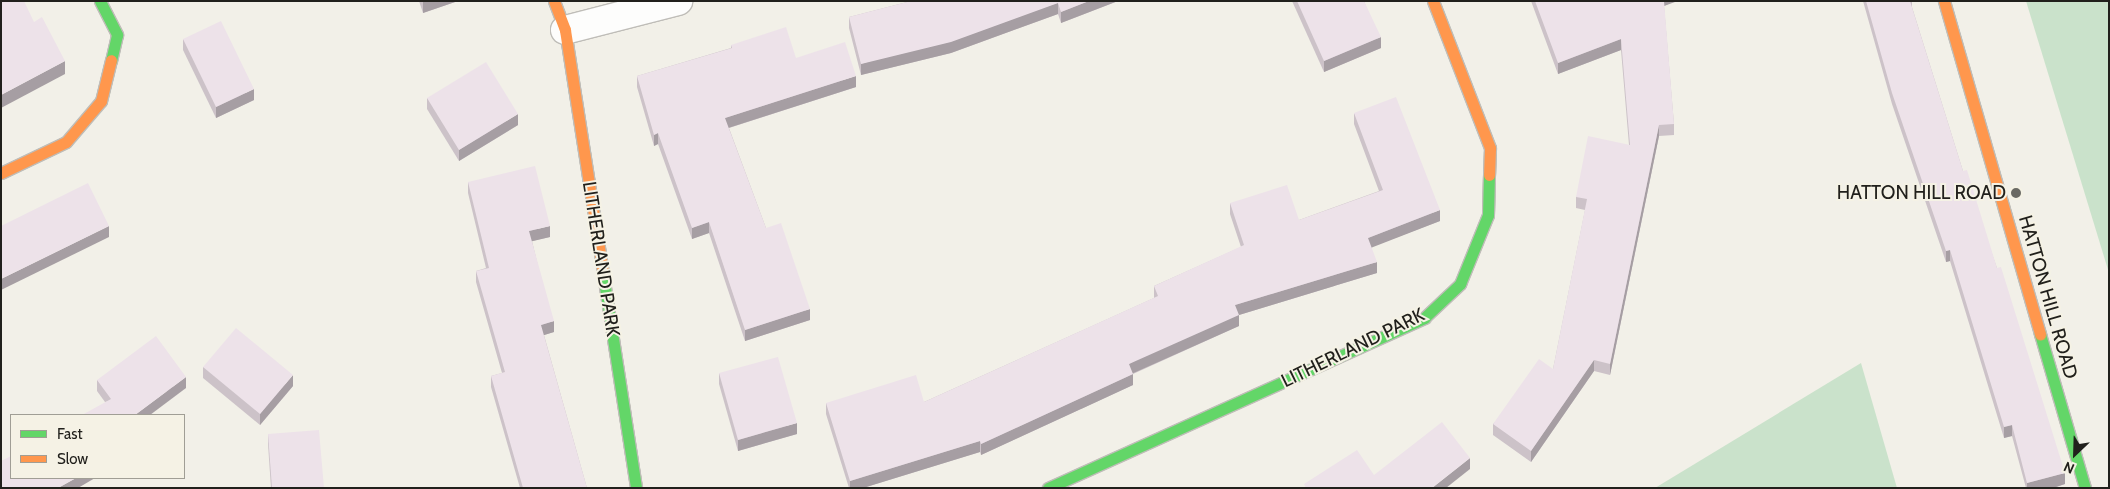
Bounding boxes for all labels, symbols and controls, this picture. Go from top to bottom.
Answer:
street label: LITHERLAND PARK [577,180,625,338]
place label: HATTON HILL ROAD [1837,182,2006,204]
marker: HATTON HILL ROAD [2010,187,2022,199]
street label: HATTON HILL ROAD [2014,213,2082,381]
street label: LITHERLAND PARK [1278,303,1428,393]
legend [10,414,185,479]
text: Fast [57,425,82,443]
north arrow [2050,429,2100,479]
text: Slow [57,450,88,468]
text: N [2061,457,2077,478]

